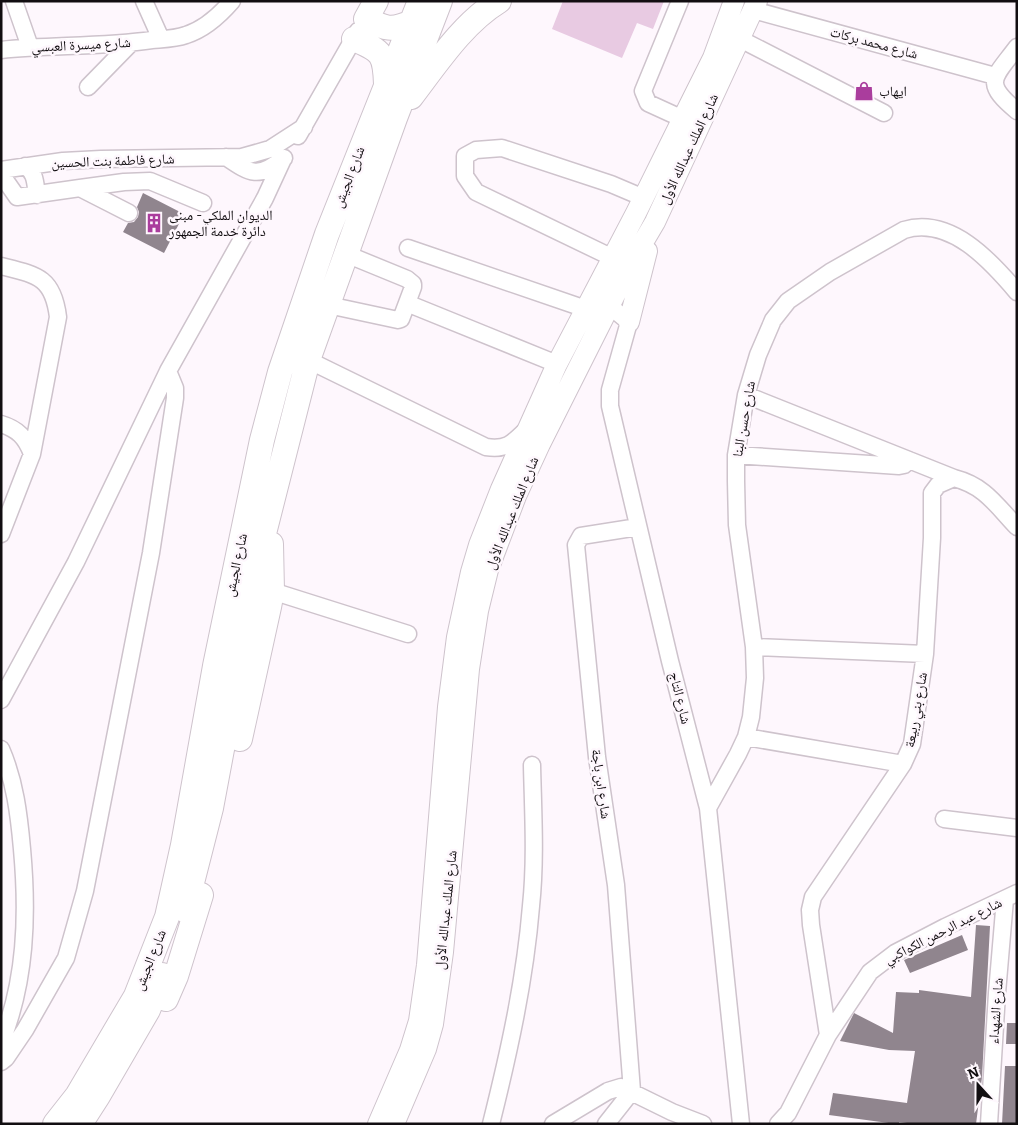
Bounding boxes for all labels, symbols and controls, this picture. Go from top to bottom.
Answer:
street label: شارع محمد بركات [828,23,920,64]
street label: شارع ميسرة العبسي [31,34,131,59]
shop icon: ايهاب [853,80,875,102]
place label: ايهاب [879,83,907,100]
street label: شارع الملك عبدالله الأول [656,91,723,207]
street label: شارع الجيش [330,144,369,210]
street label: شارع فاطمة بنت الحسين [51,150,175,173]
place label: الديوان الملكي- مبنى دائرة خدمة الجمهور [168,207,273,240]
building icon: الديوان الملكي- مبنى دائرة خدمة الجمهور [143,212,165,234]
street label: شارع حسن البنا [729,380,760,458]
street label: شارع الملك عبدالله الأول [482,454,543,572]
street label: شارع الجيش [221,532,252,598]
street label: شارع التاج [664,670,695,726]
street label: شارع بني ربيعة [901,671,934,749]
street label: شارع ابن باجة [587,748,614,820]
street label: شارع الملك عبدالله الأول [431,849,462,971]
street label: شارع عبد الرحمن الكواكبي [881,894,1006,970]
street label: شارع الجيش [130,927,171,993]
street label: شارع الشهداء [985,977,1008,1045]
north arrow [953,1060,1003,1110]
text: N [965,1063,982,1083]

